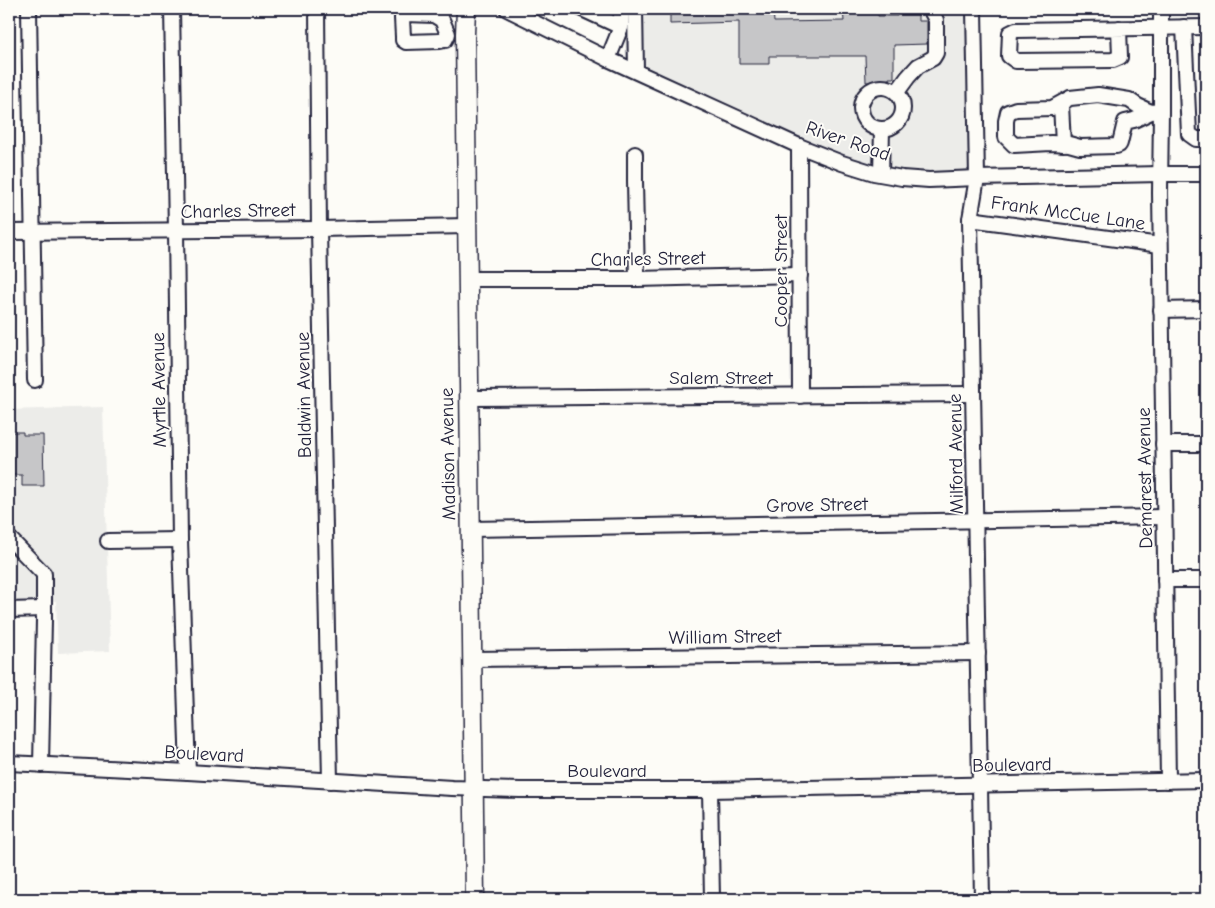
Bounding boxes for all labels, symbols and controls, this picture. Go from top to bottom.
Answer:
street label: River Road [803,116,893,166]
street label: Frank McCue Lane [990,191,1146,235]
street label: Charles Street [180,199,296,223]
street label: Cooper Street [770,214,792,327]
street label: Charles Street [590,247,706,271]
street label: Myrtle Avenue [147,332,171,448]
street label: Baldwin Avenue [292,332,316,458]
street label: Salem Street [669,367,773,389]
street label: Madison Avenue [436,387,460,521]
street label: Milford Avenue [944,393,968,515]
street label: Demarest Avenue [1133,407,1157,549]
street label: Grove Street [766,493,869,517]
street label: William Street [668,625,782,649]
street label: Boulevard [164,741,244,767]
street label: Boulevard [972,753,1052,777]
street label: Boulevard [567,760,647,782]

